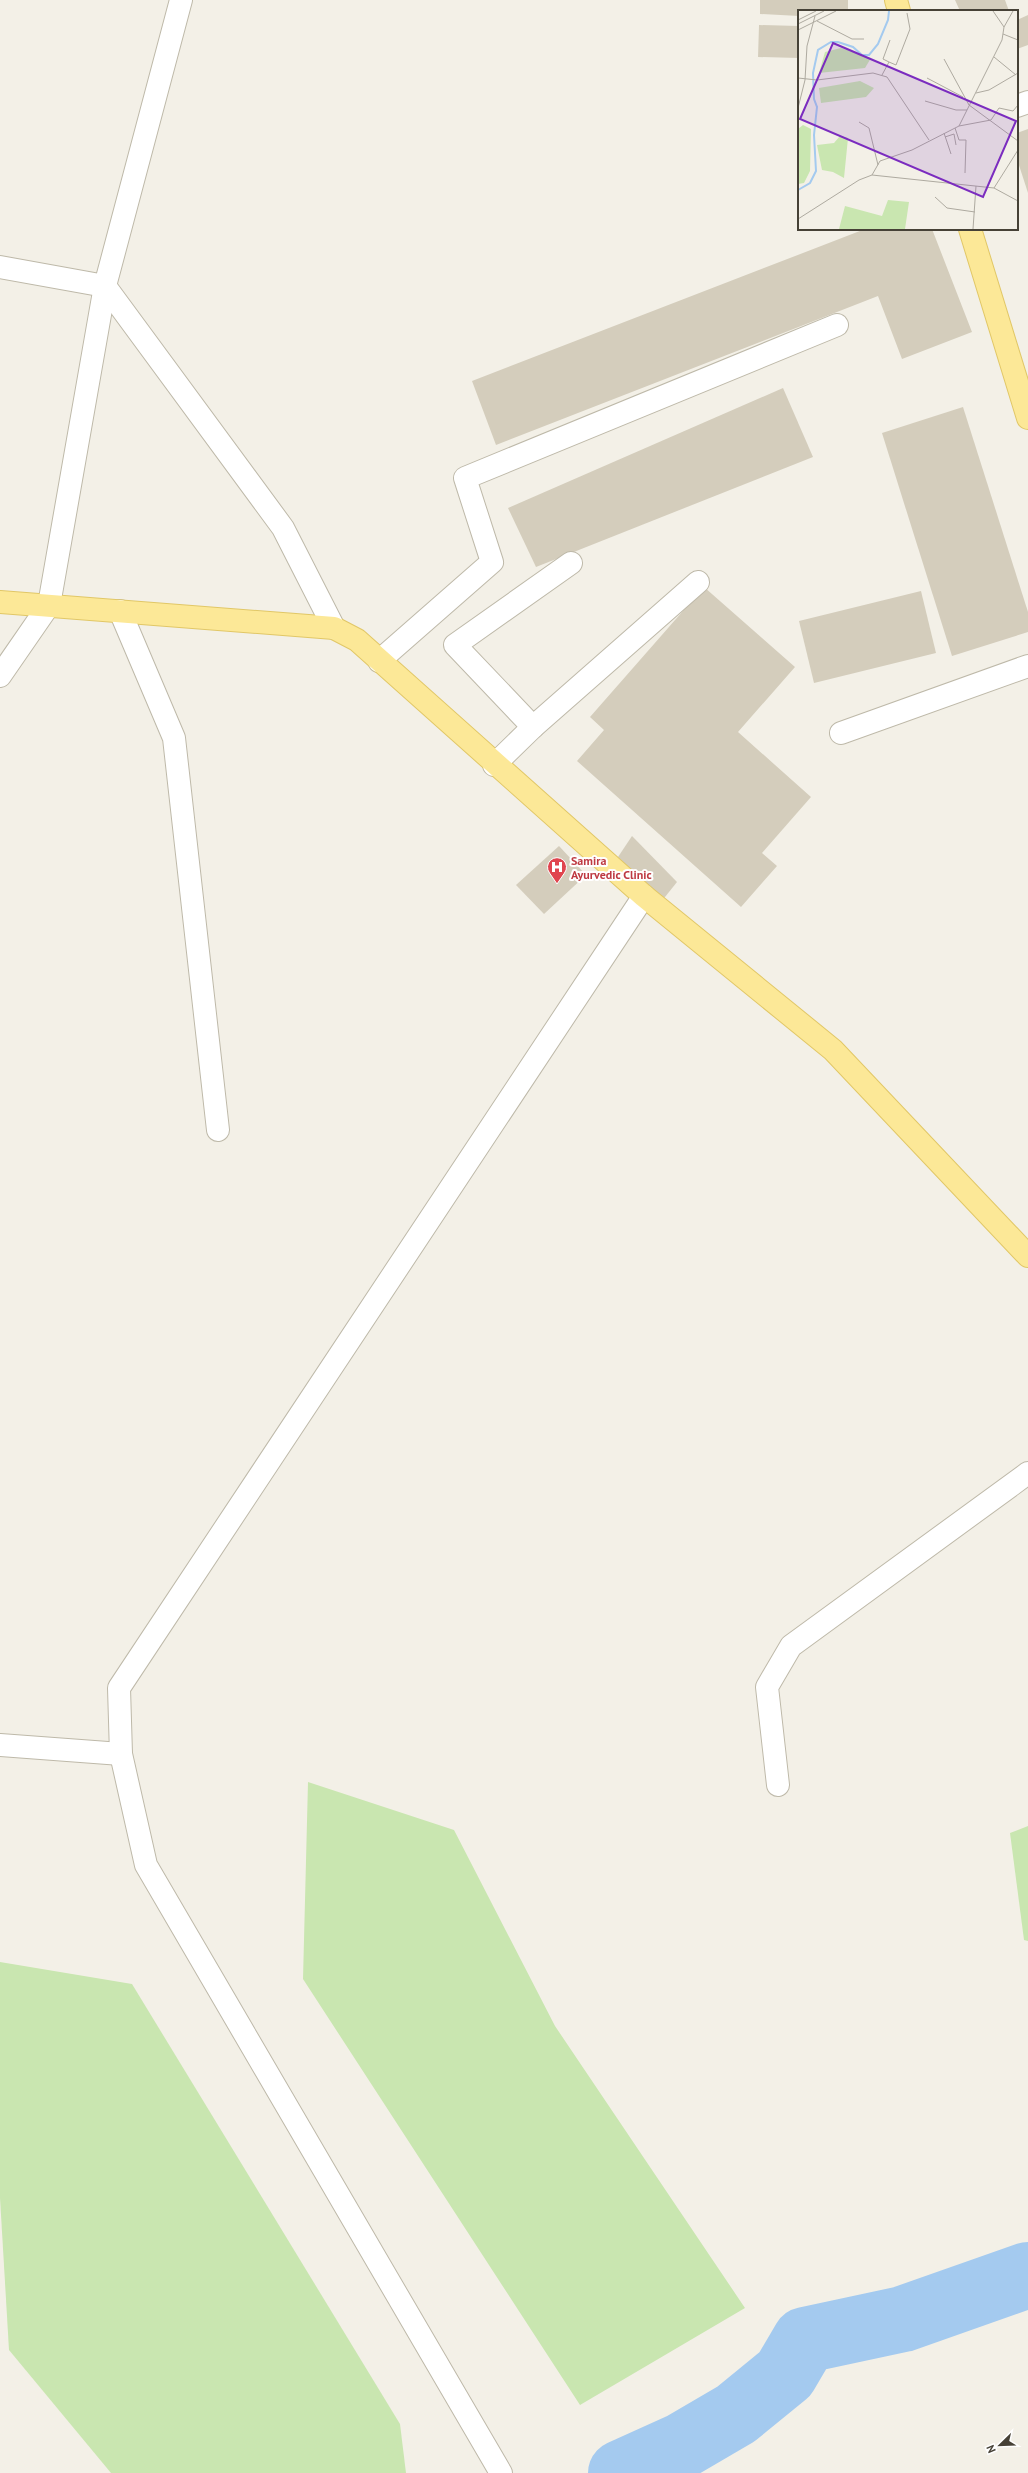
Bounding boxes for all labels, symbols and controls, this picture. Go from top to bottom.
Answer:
inset map [798,10,1018,230]
place label: Samira Ayurvedic Clinic [571,853,652,882]
hospital icon: Samira Ayurvedic Clinic [546,856,568,884]
north arrow [980,2425,1020,2465]
text: N [983,2443,999,2455]

